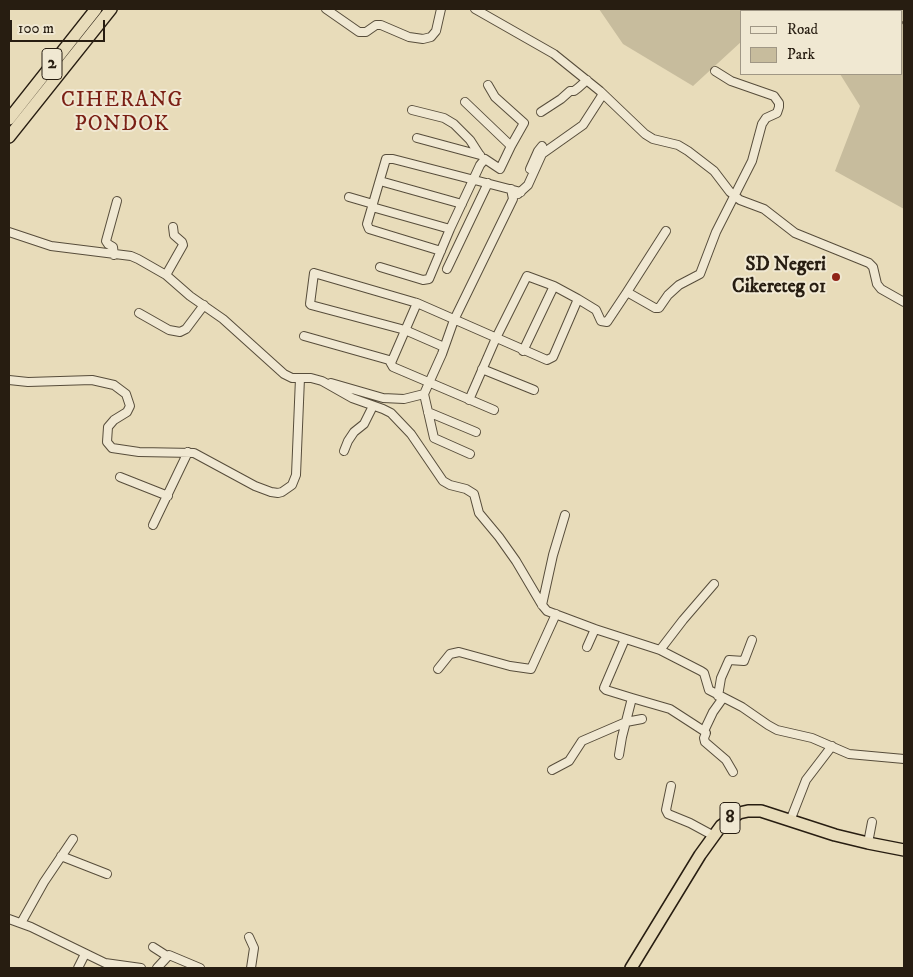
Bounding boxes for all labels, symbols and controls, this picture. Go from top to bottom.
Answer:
scale bar [12,10,108,42]
legend [740,10,903,75]
text: 100 m [18,19,54,38]
text: Road [787,20,818,39]
text: Park [787,45,815,64]
road number: 2 [42,49,62,80]
district label: CIHERANG PONDOK [60,89,184,139]
place label: SD Negeri Cikereteg 01 [732,255,826,299]
marker: SD Negeri Cikereteg 01 [830,271,842,283]
road number: 8 [720,802,740,834]

